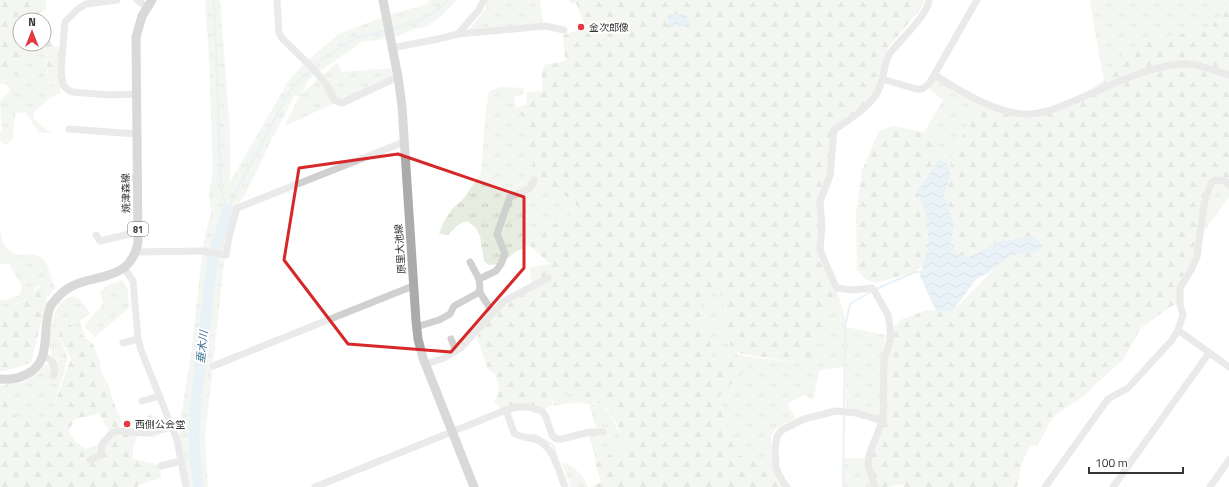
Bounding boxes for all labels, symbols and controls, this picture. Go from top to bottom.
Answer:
north arrow [12,12,52,52]
text: N [28,14,36,30]
place label: 金次郎像 [589,20,629,35]
marker: 金次郎像 [576,22,586,32]
street label: 焼津森線 [118,173,134,213]
road number: 81 [128,222,148,236]
street label: 原里大池線 [391,224,409,274]
water label: 垂木川 [192,329,212,364]
place label: 西側公会堂 [135,417,185,432]
marker: 西側公会堂 [122,419,132,429]
scale bar [1089,449,1183,475]
text: 100 m [1095,453,1128,472]

